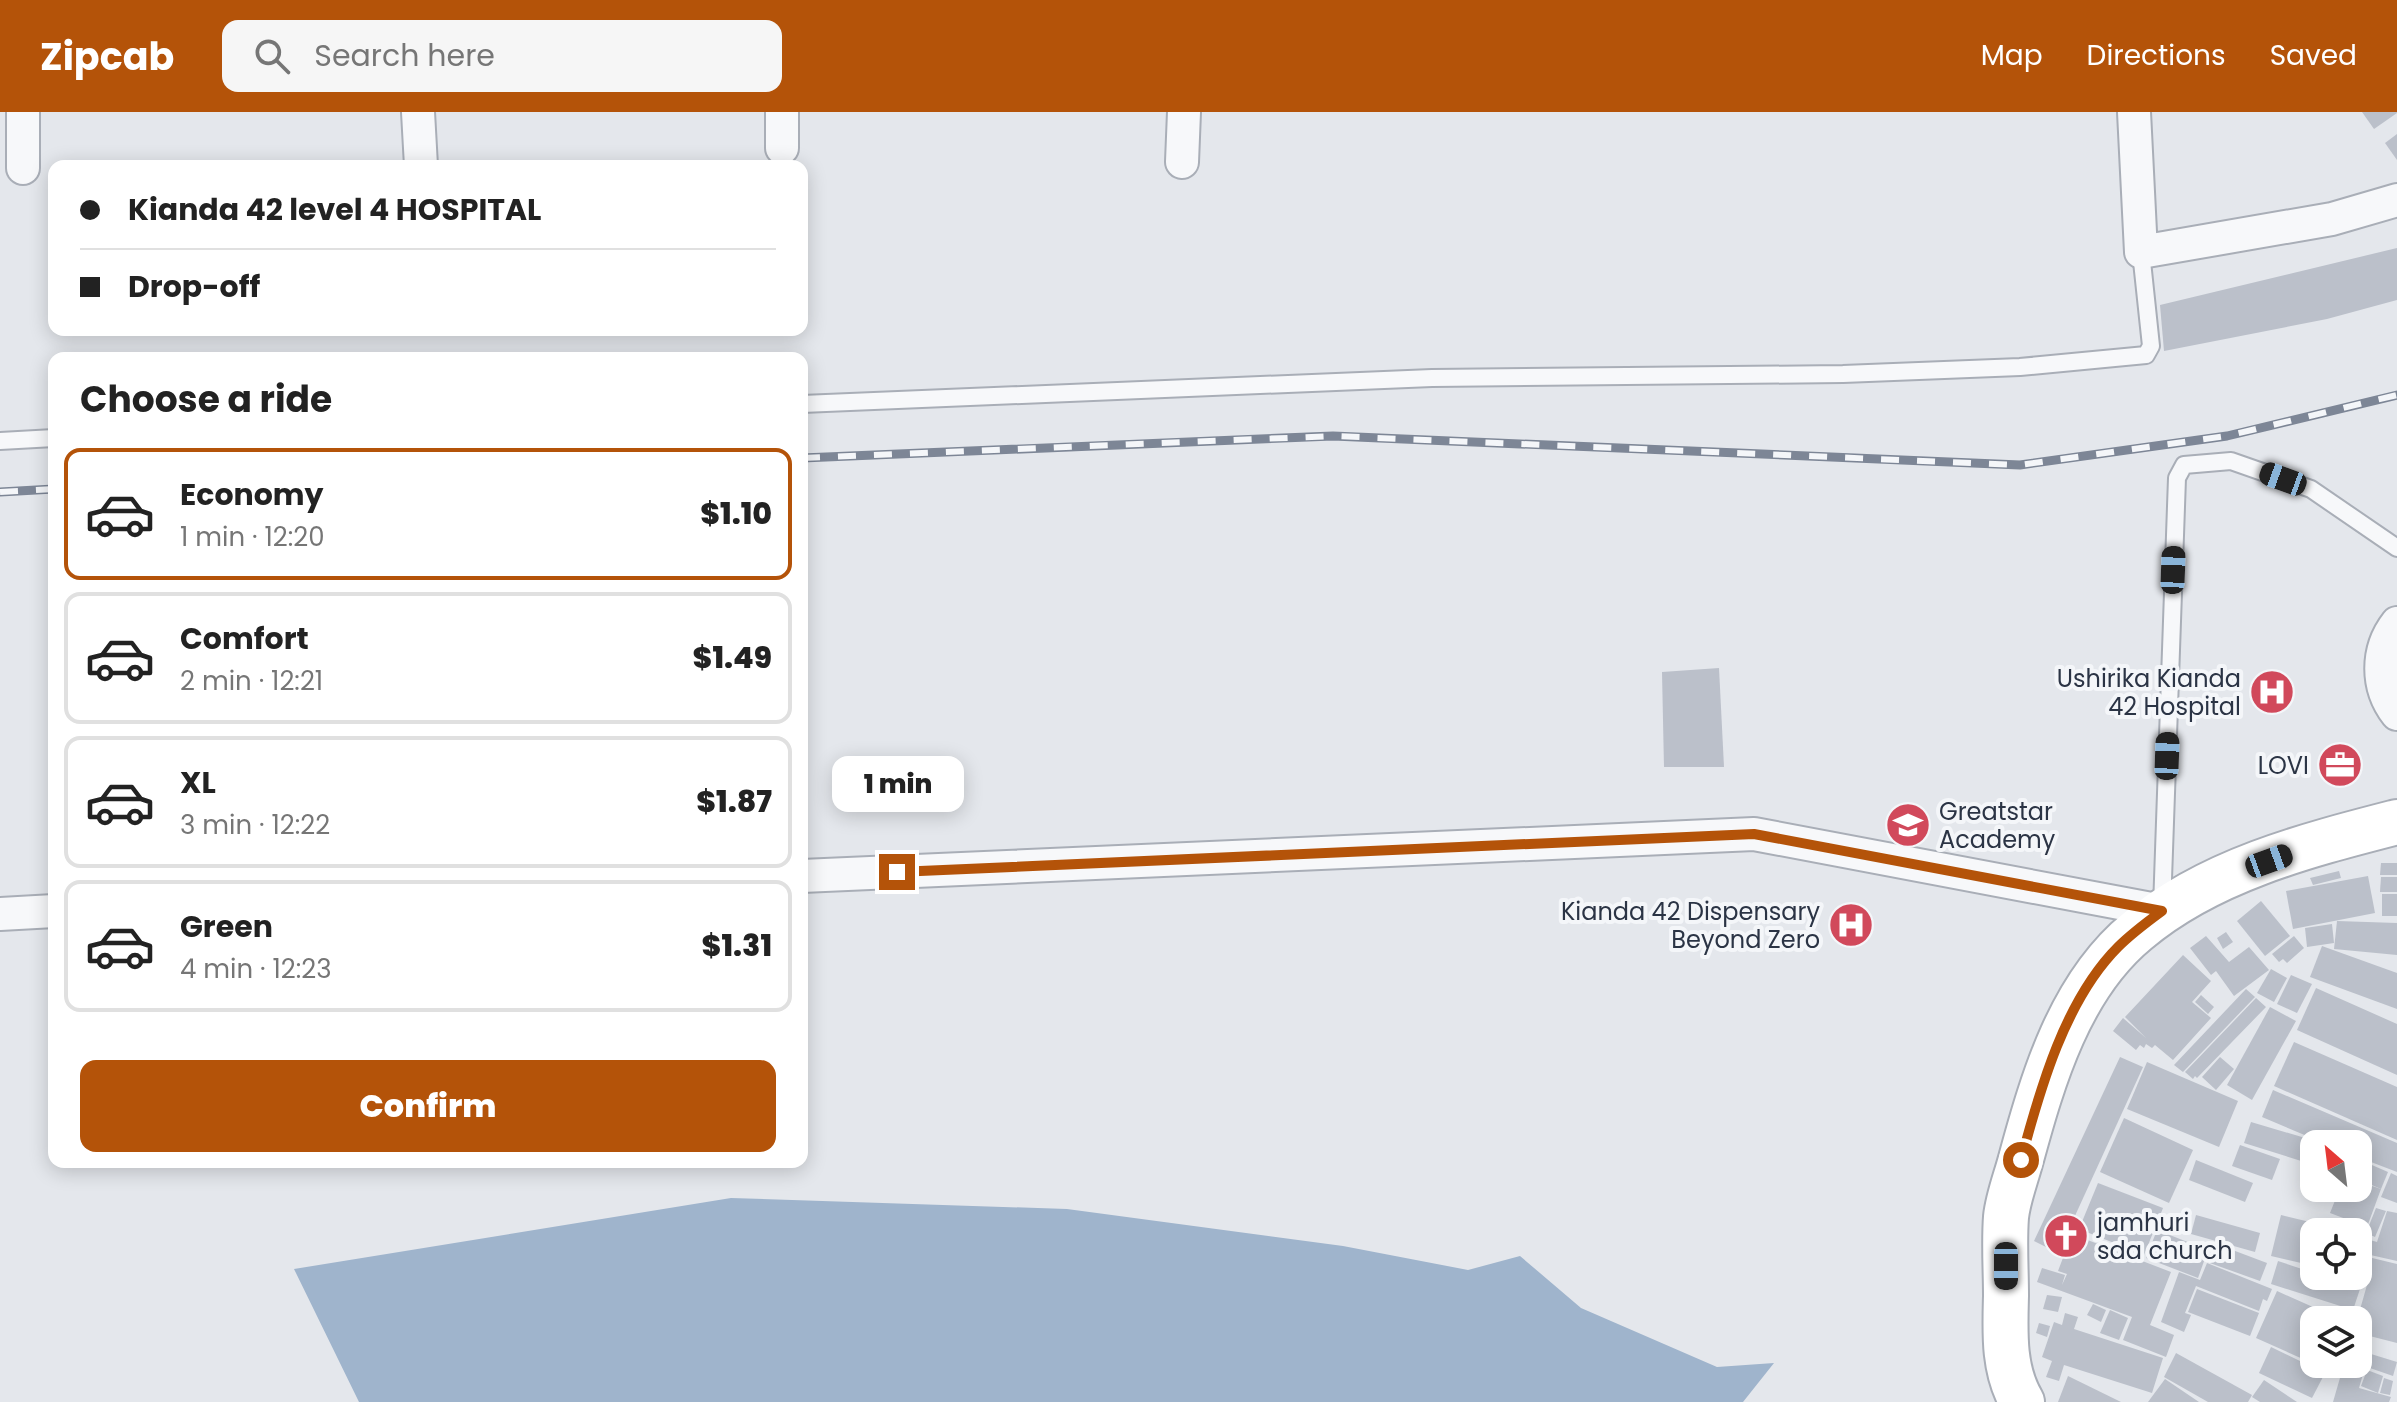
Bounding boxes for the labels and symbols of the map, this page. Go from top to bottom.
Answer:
car [2256,460,2310,498]
car [2160,546,2186,594]
place label: Ushirika Kianda 42 Hospital [2057,662,2241,723]
hospital icon: Ushirika Kianda 42 Hospital [2248,668,2296,716]
car [2154,732,2180,780]
office icon: LOVI [2316,741,2364,789]
place label: LOVI [2258,749,2309,782]
callout: 1 min [831,756,963,812]
place label: Greatstar Academy [1939,795,2056,856]
school or university icon: Greatstar Academy [1884,801,1932,849]
car [2242,842,2296,880]
route end [879,854,915,890]
place label: Kianda 42 Dispensary Beyond Zero [1561,895,1820,956]
hospital icon: Kianda 42 Dispensary Beyond Zero [1827,901,1875,949]
north arrow [2300,1130,2372,1202]
route start [2003,1142,2039,1178]
place label: jamhuri sda church [2096,1206,2233,1267]
church icon: jamhuri sda church [2042,1212,2090,1260]
car [1994,1242,2018,1290]

